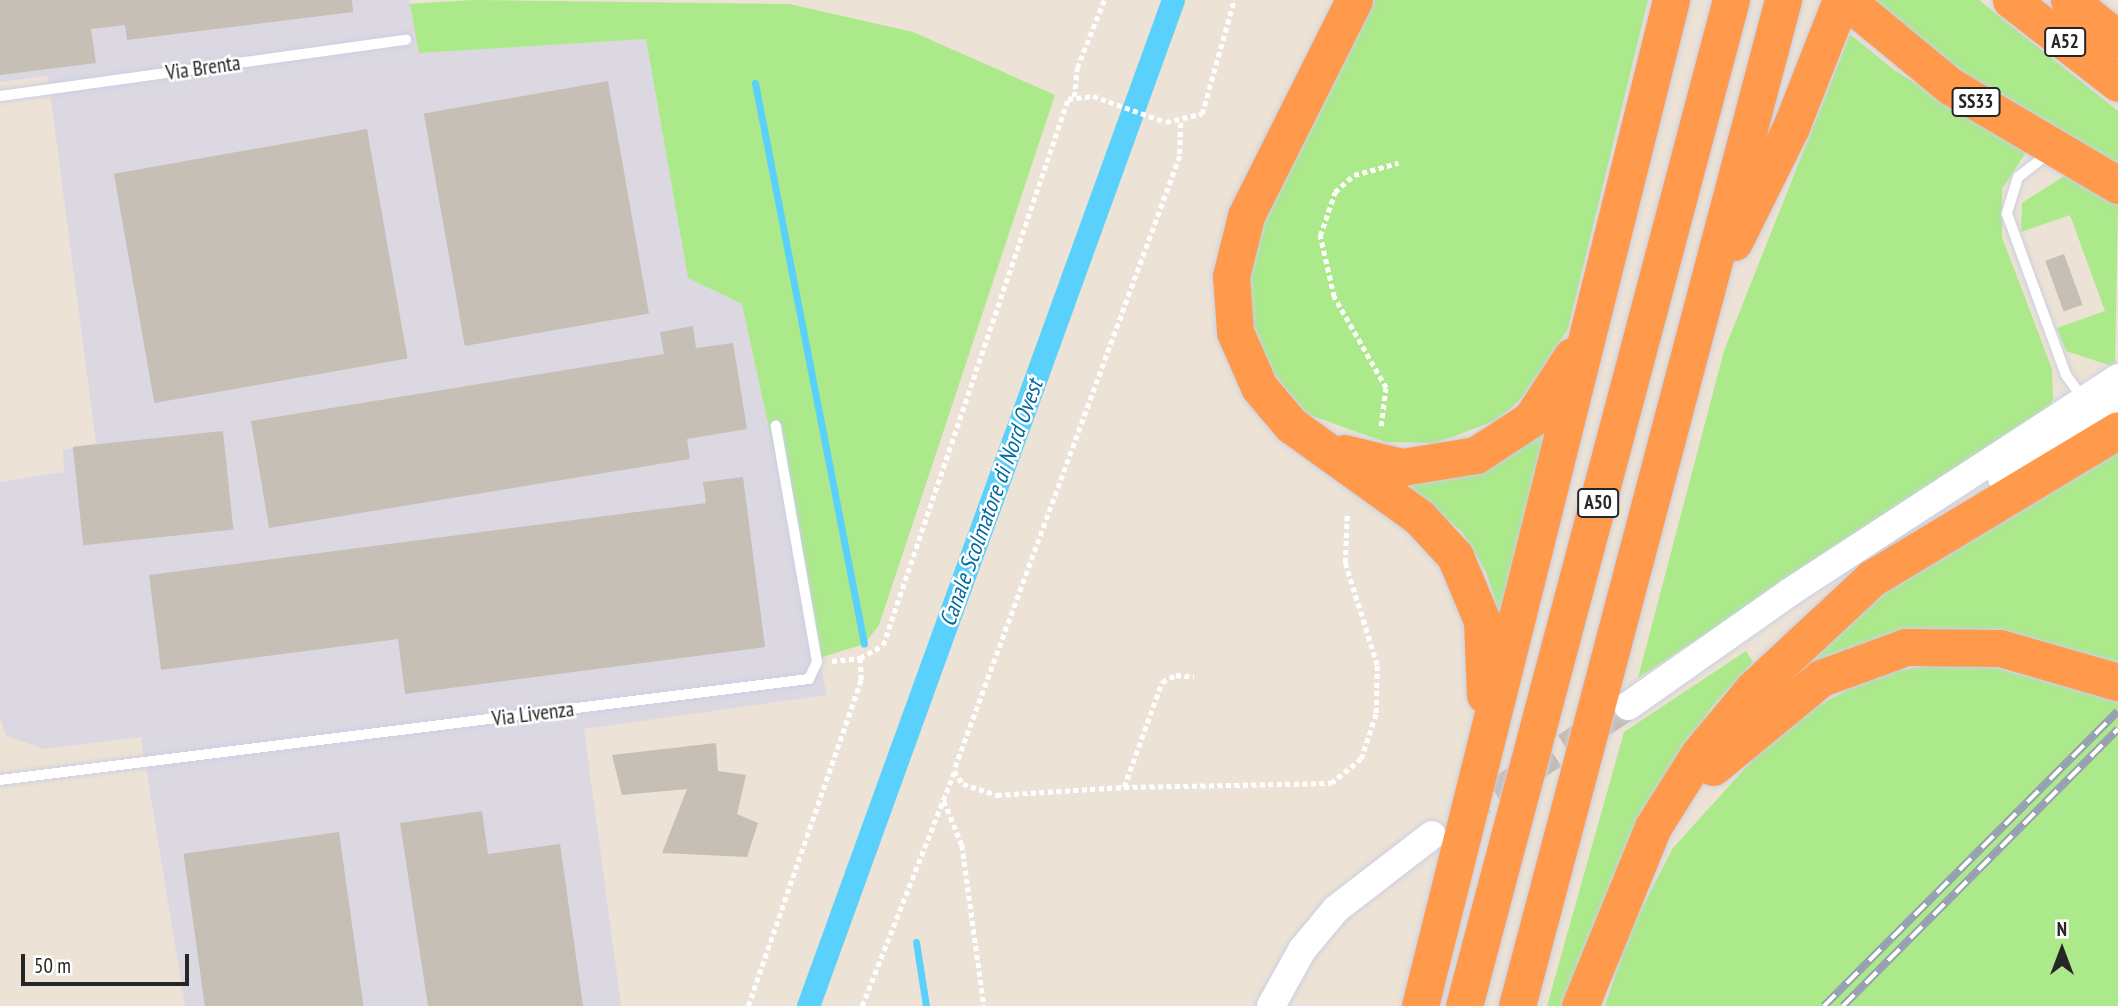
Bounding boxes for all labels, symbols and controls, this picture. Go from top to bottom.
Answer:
road number: A52 [2044,26,2086,58]
street label: Via Brenta [164,50,242,86]
road number: SS33 [1952,86,2000,118]
water label: Canale Scolmatore di Nord Ovest [933,376,1049,630]
road number: A50 [1577,488,1619,518]
street label: Via Livenza [491,696,575,732]
north arrow [2027,915,2097,985]
text: N [2057,917,2067,941]
scale bar [24,940,192,984]
text: 50 m [34,952,71,979]

